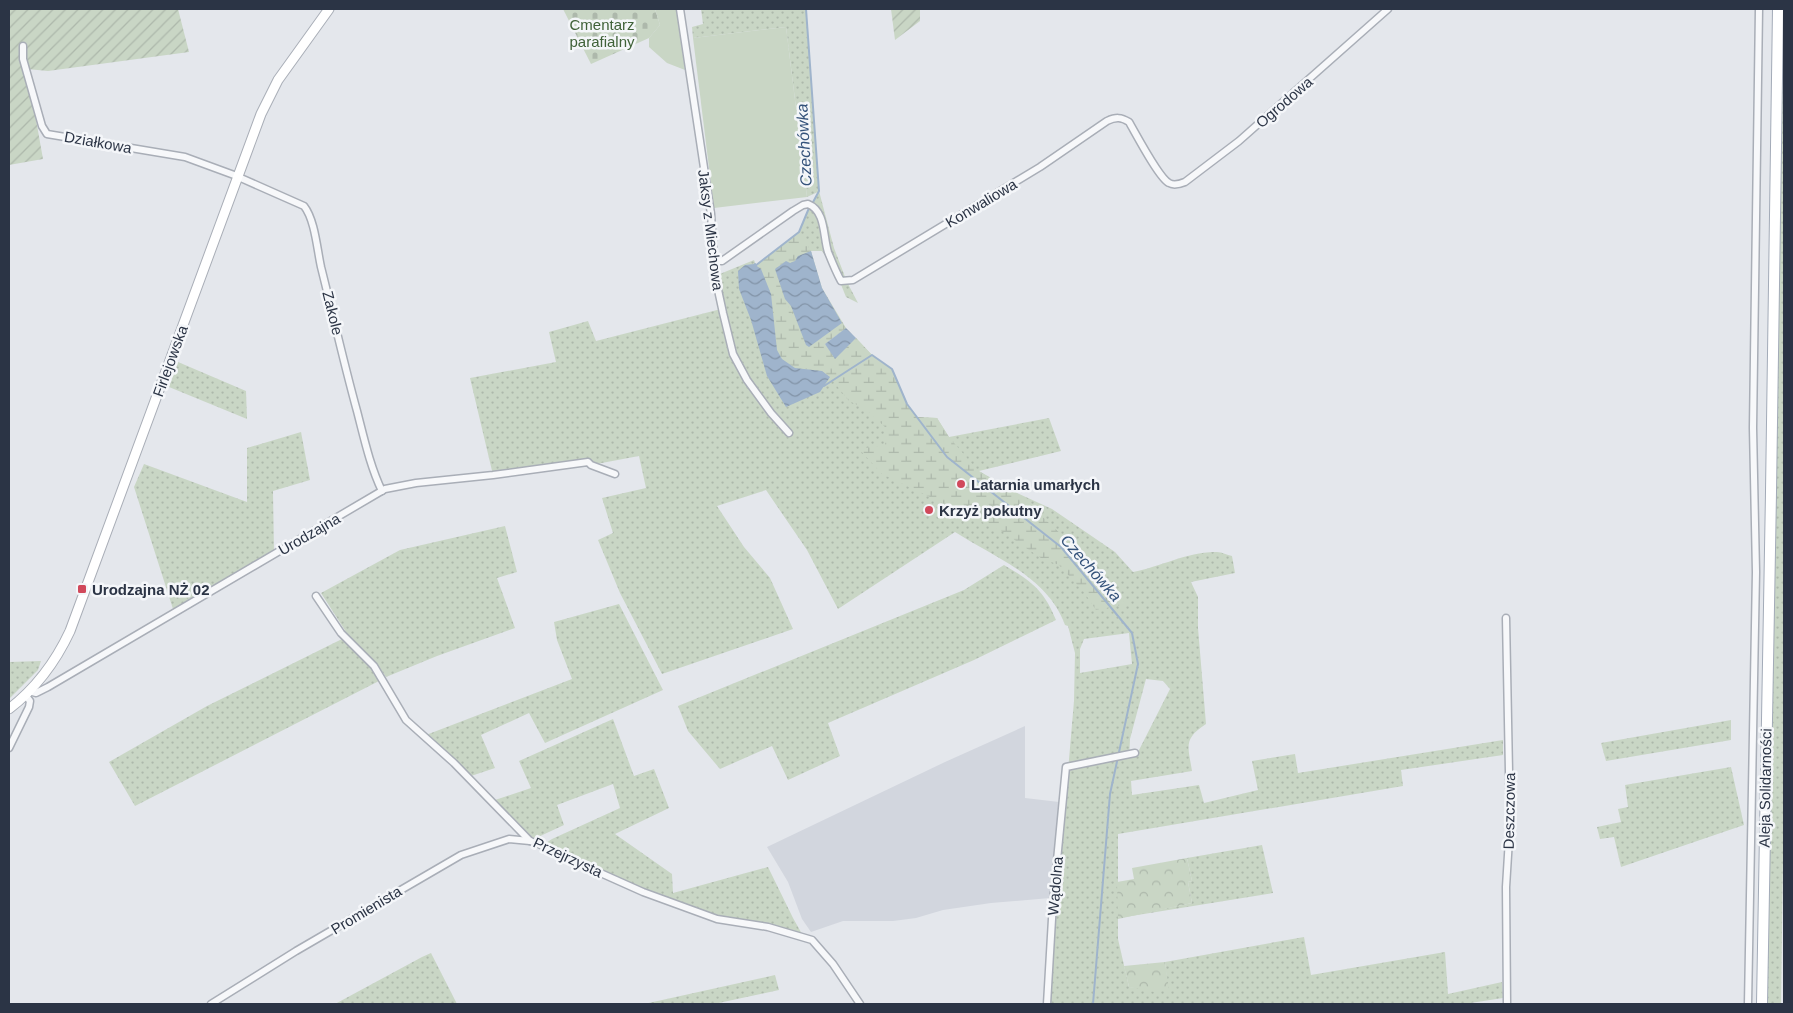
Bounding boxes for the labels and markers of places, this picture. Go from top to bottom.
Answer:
place label: Latarnia umarłych [971,476,1100,493]
marker: Latarnia umarłych [955,478,967,490]
place label: Krzyż pokutny [939,502,1042,519]
marker: Krzyż pokutny [923,504,935,516]
place label: Urodzajna NŻ 02 [92,581,210,598]
marker: Urodzajna NŻ 02 [76,583,88,595]

